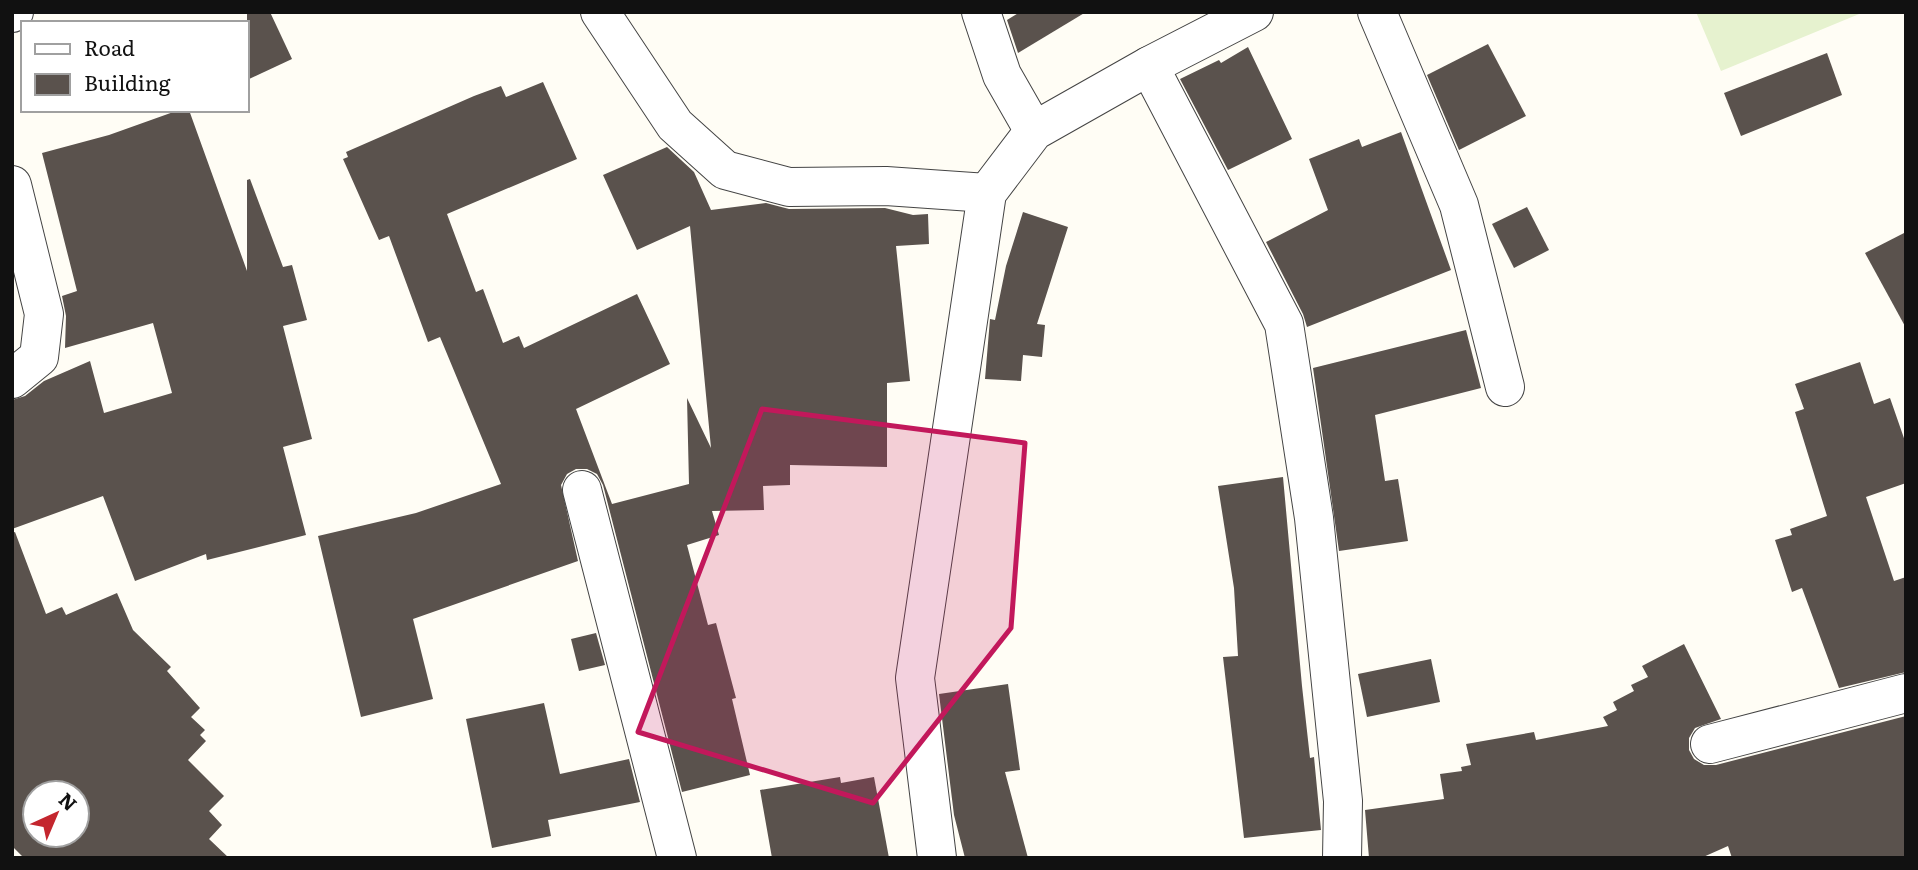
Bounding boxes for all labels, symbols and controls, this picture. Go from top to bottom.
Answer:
legend [21,21,248,112]
text: Road [84,31,135,62]
text: Building [84,66,171,97]
north arrow [21,779,91,849]
text: N [53,785,84,817]

